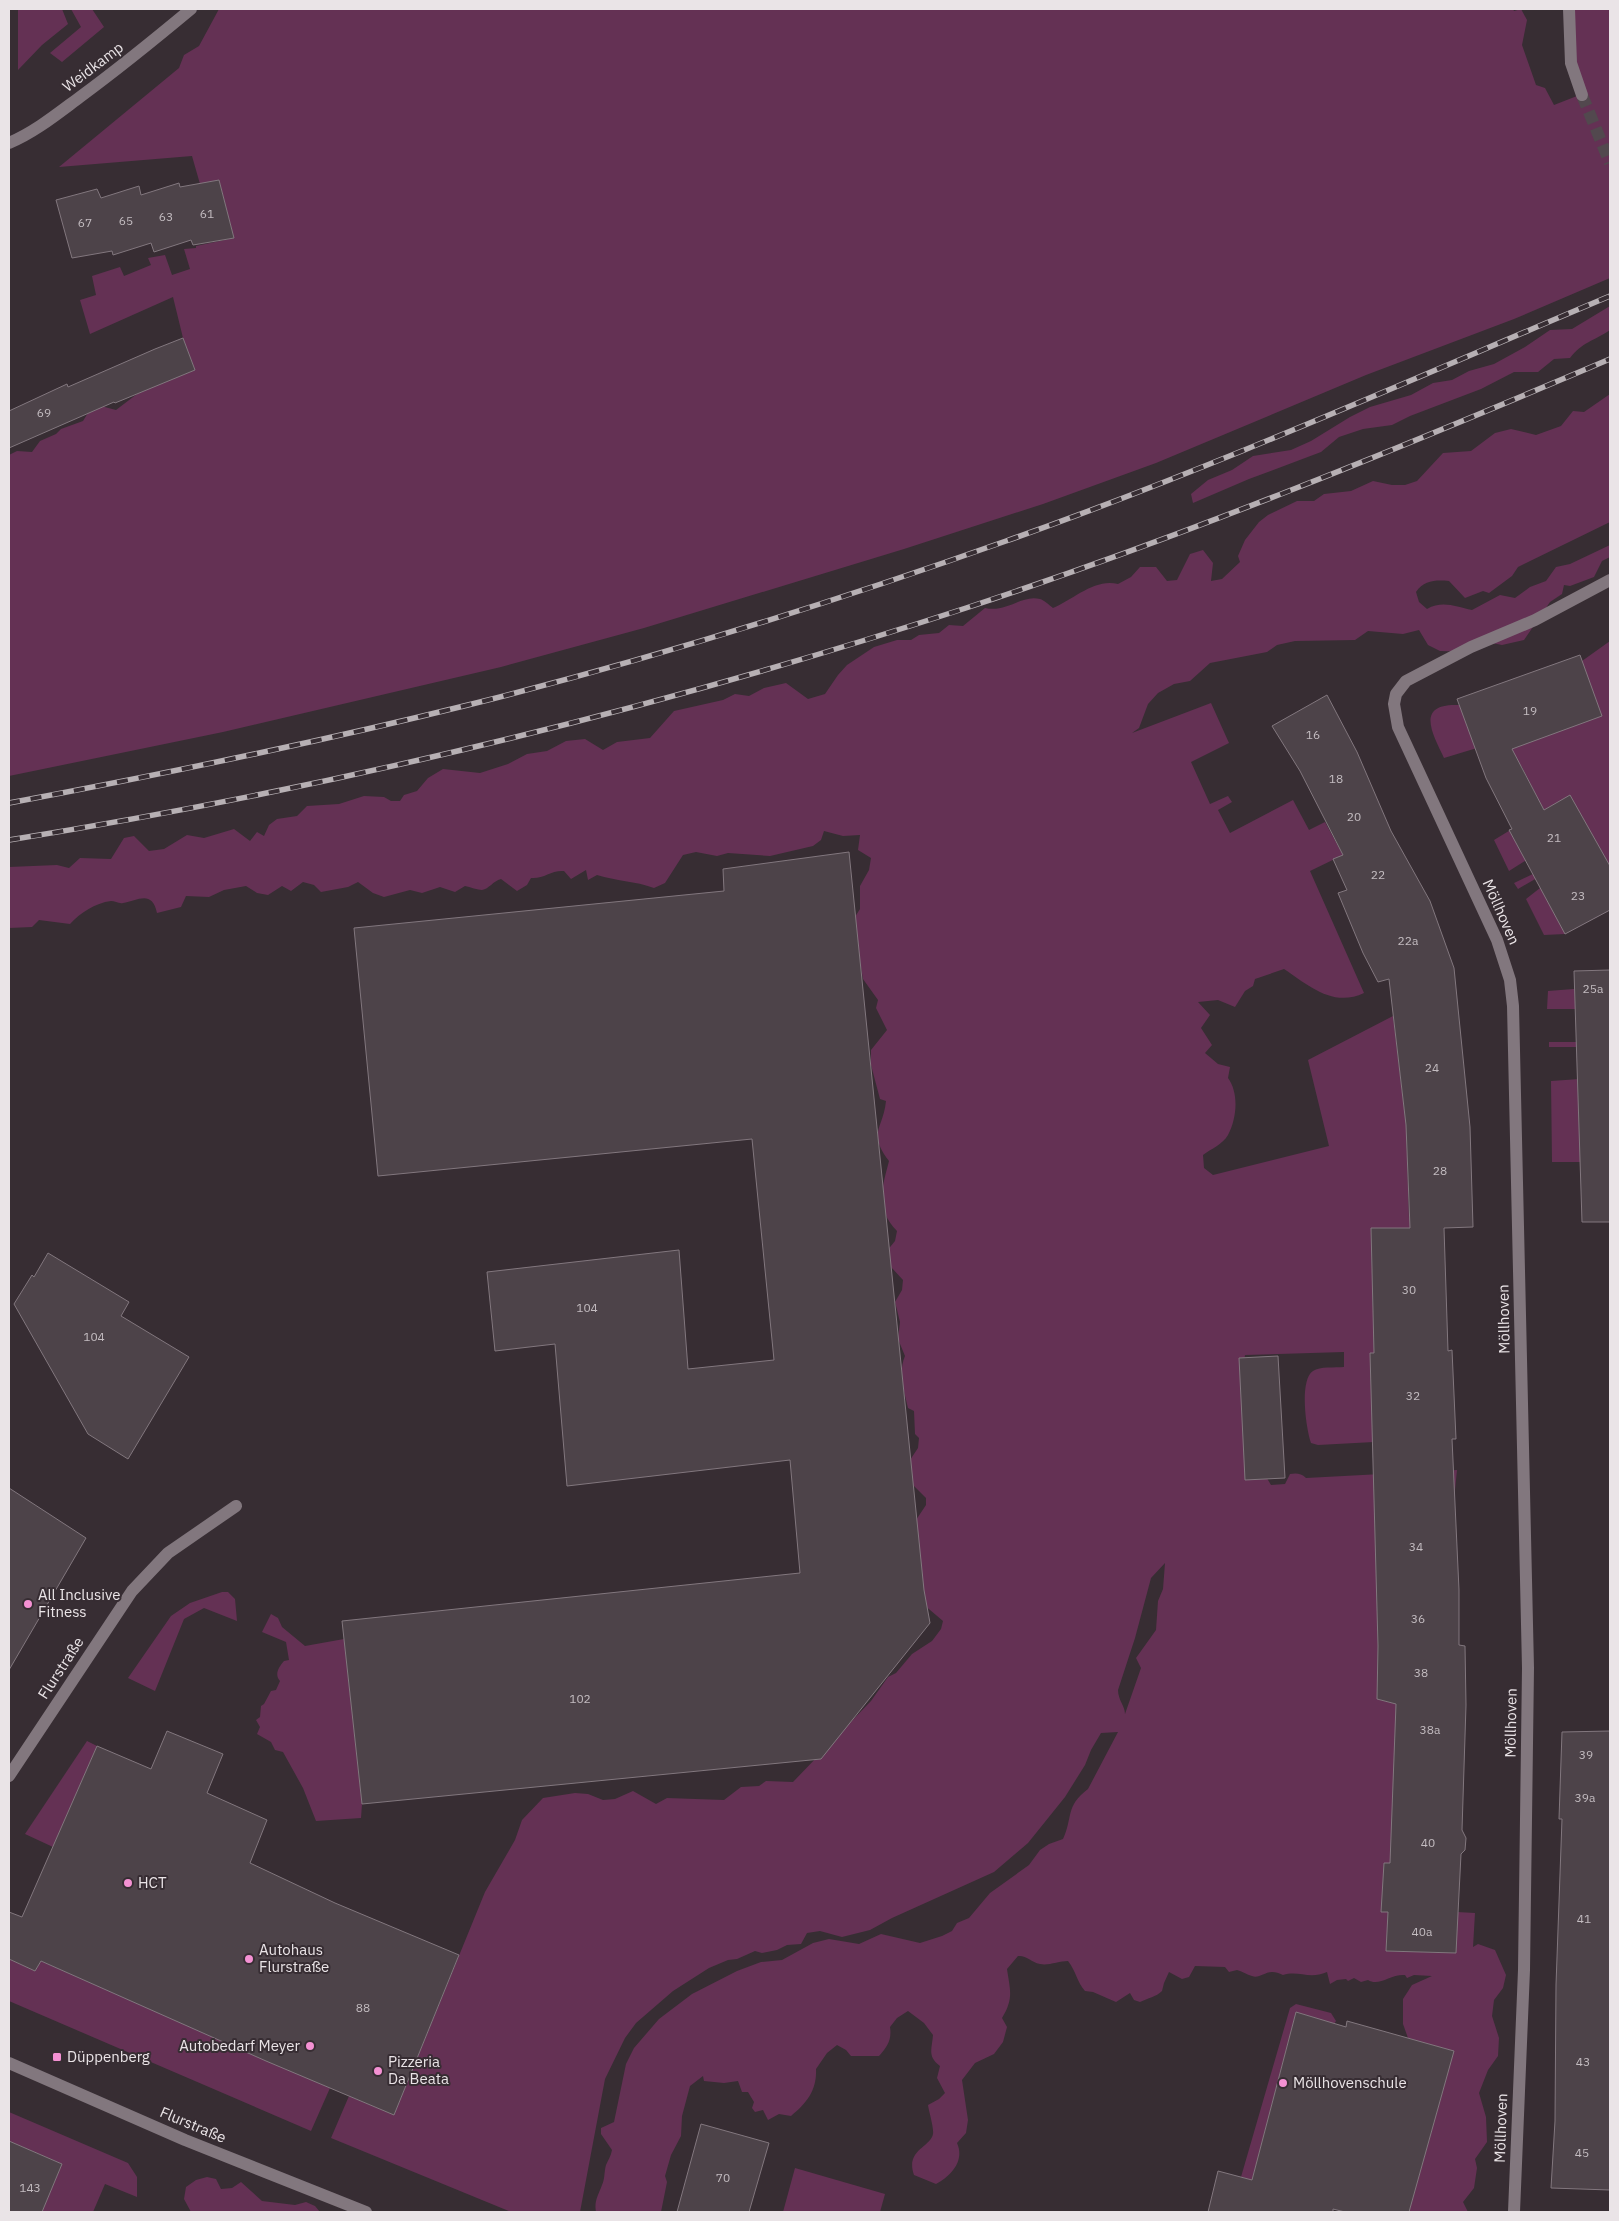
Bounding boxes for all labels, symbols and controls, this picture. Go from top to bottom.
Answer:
street label: Weidkamp [58,38,127,96]
house number: 61 [200,206,214,221]
house number: 63 [159,209,173,224]
house number: 65 [119,213,133,228]
house number: 67 [78,215,92,230]
house number: 69 [37,405,51,420]
house number: 19 [1523,703,1537,718]
house number: 16 [1306,727,1320,742]
house number: 18 [1329,771,1343,786]
house number: 20 [1347,809,1361,824]
house number: 21 [1547,830,1561,845]
house number: 22 [1371,867,1385,882]
street label: Möllhoven [1479,876,1524,947]
house number: 23 [1571,888,1585,903]
house number: 22a [1398,933,1419,948]
house number: 25a [1583,981,1604,996]
house number: 24 [1425,1060,1439,1075]
house number: 28 [1433,1163,1447,1178]
house number: 30 [1402,1282,1416,1297]
street label: Möllhoven [1493,1284,1514,1354]
house number: 104 [576,1300,598,1315]
house number: 104 [83,1329,105,1344]
house number: 32 [1406,1388,1420,1403]
house number: 34 [1409,1539,1423,1554]
place label: All Inclusive Fitness [38,1585,120,1621]
marker: All Inclusive Fitness [22,1598,34,1610]
house number: 36 [1411,1611,1425,1626]
street label: Flurstraße [33,1633,88,1702]
house number: 38 [1414,1665,1428,1680]
street label: Möllhoven [1500,1688,1521,1758]
house number: 102 [569,1691,591,1706]
house number: 38a [1420,1722,1441,1737]
house number: 39 [1579,1747,1593,1762]
house number: 39a [1575,1790,1596,1805]
house number: 40 [1421,1835,1435,1850]
place label: HCT [138,1873,167,1892]
marker: HCT [122,1877,134,1889]
house number: 41 [1577,1911,1591,1926]
house number: 40a [1412,1924,1433,1939]
place label: Autohaus Flurstraße [259,1940,329,1976]
marker: Autohaus Flurstraße [243,1953,255,1965]
house number: 88 [356,2000,370,2015]
place label: Autobedarf Meyer [179,2036,300,2055]
marker: Autobedarf Meyer [304,2040,316,2052]
place label: Düppenberg [67,2047,150,2066]
marker: Düppenberg [51,2051,63,2063]
place label: Pizzeria Da Beata [388,2052,449,2088]
house number: 43 [1576,2054,1590,2069]
marker: Pizzeria Da Beata [372,2065,384,2077]
place label: Möllhovenschule [1293,2073,1407,2092]
marker: Möllhovenschule [1277,2077,1289,2089]
street label: Möllhoven [1490,2093,1511,2163]
street label: Flurstraße [157,2102,229,2147]
house number: 45 [1575,2145,1589,2160]
house number: 70 [716,2170,730,2185]
house number: 143 [19,2180,41,2195]

